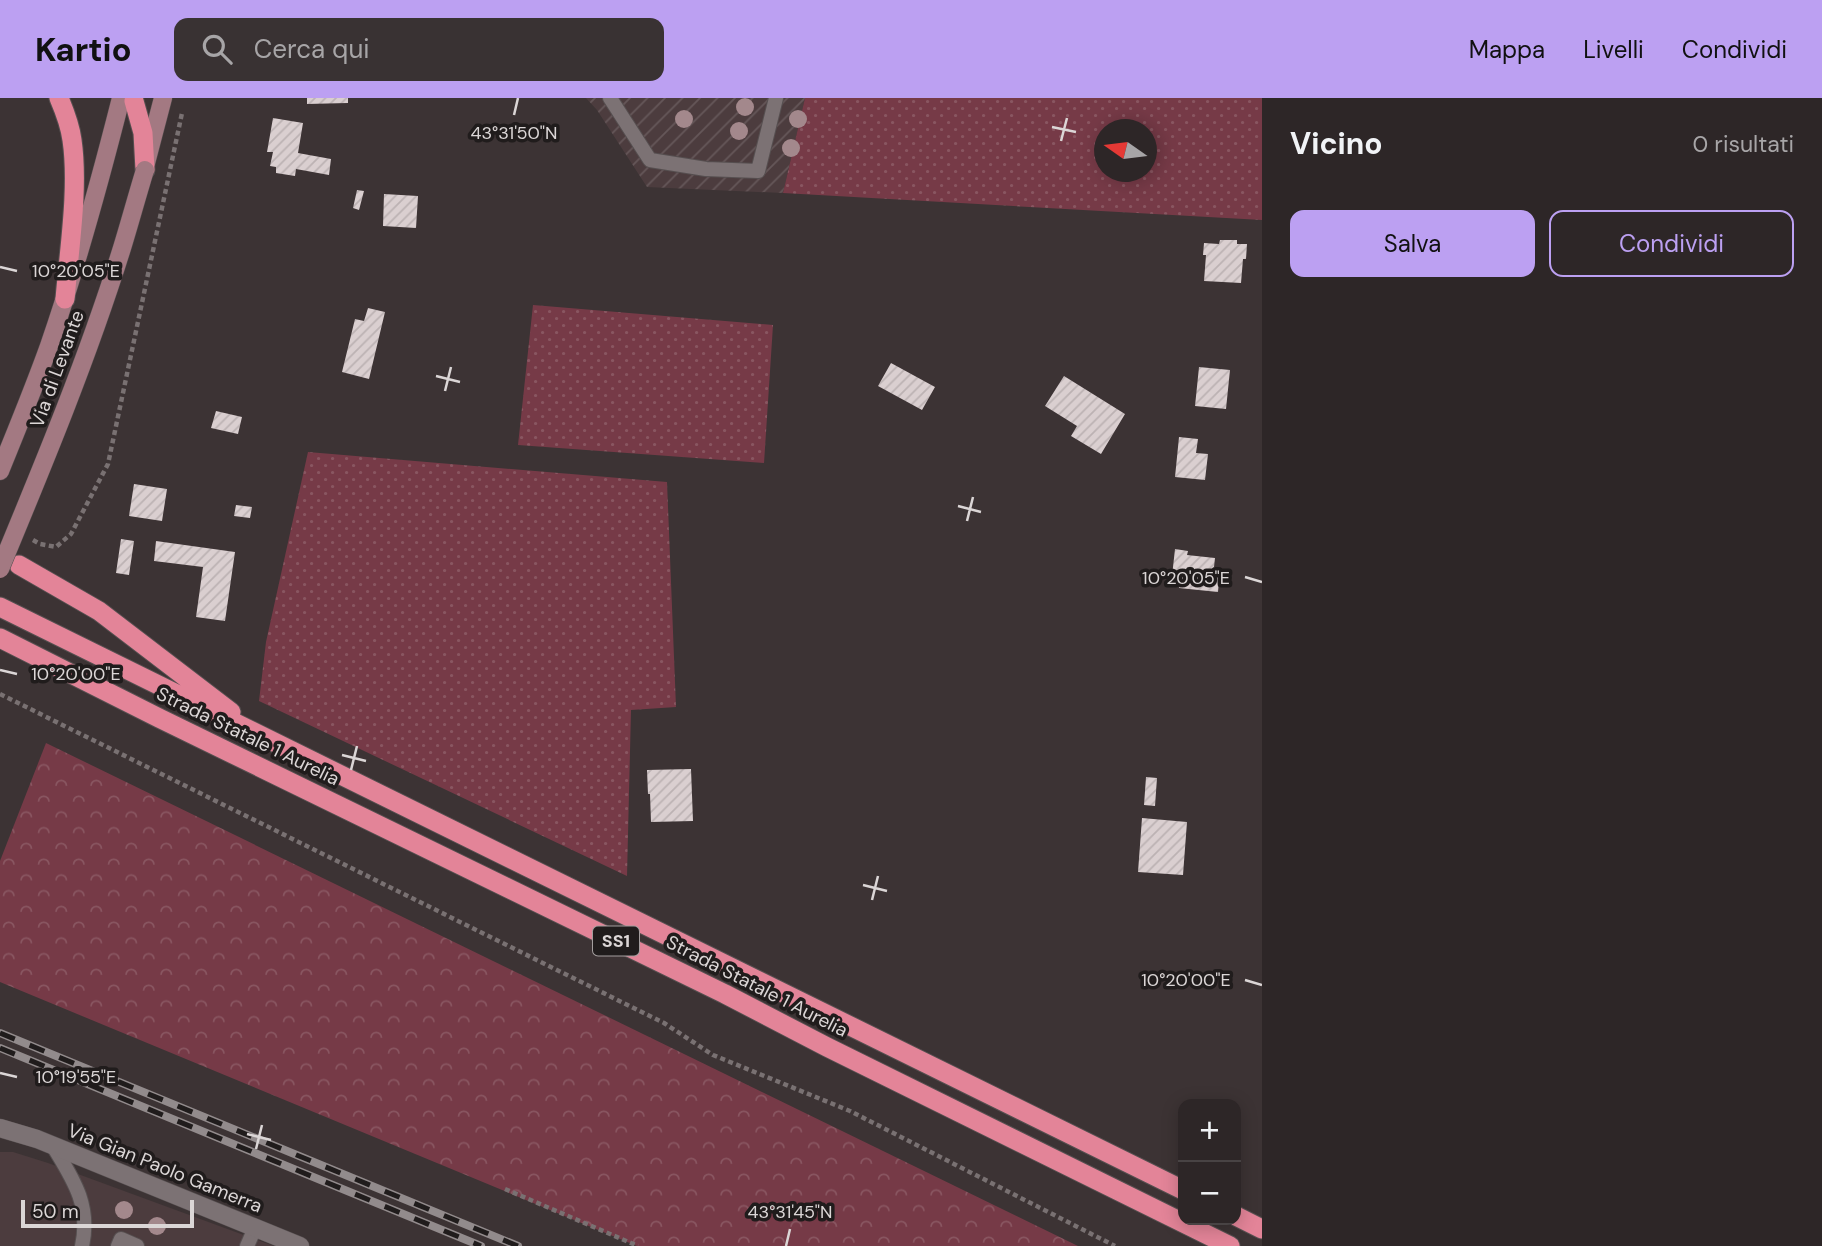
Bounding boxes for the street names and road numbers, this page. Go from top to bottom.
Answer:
street label: Via di Levante [24,307,90,431]
street label: Strada Statale 1 Aurelia [152,681,344,791]
road number: SS1 [593,926,639,956]
street label: Strada Statale 1 Aurelia [662,929,852,1043]
street label: Via Gian Paolo Gamerra [64,1118,266,1218]

